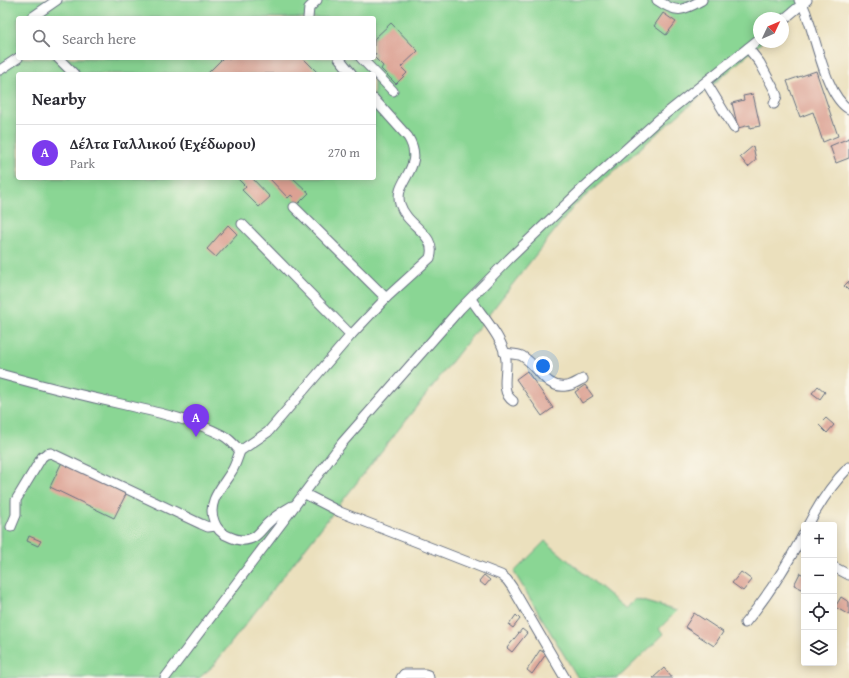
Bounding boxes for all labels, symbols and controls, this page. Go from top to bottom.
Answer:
north arrow [753,12,789,48]
search box [16,16,376,60]
icon: search [30,27,52,49]
text: Search here [62,28,136,49]
text: Nearby [32,86,86,111]
text: Δέλτα Γαλλικού (Εχέδωρου) [70,133,256,154]
text: A [41,143,49,162]
text: 270 m [328,143,360,162]
text: Park [70,154,95,173]
your location [533,356,553,376]
pin: A [183,404,209,437]
map controls [801,522,837,666]
button: + [801,522,837,558]
button: − [801,558,837,594]
button: locate [801,594,837,630]
button: layers [801,630,837,666]

